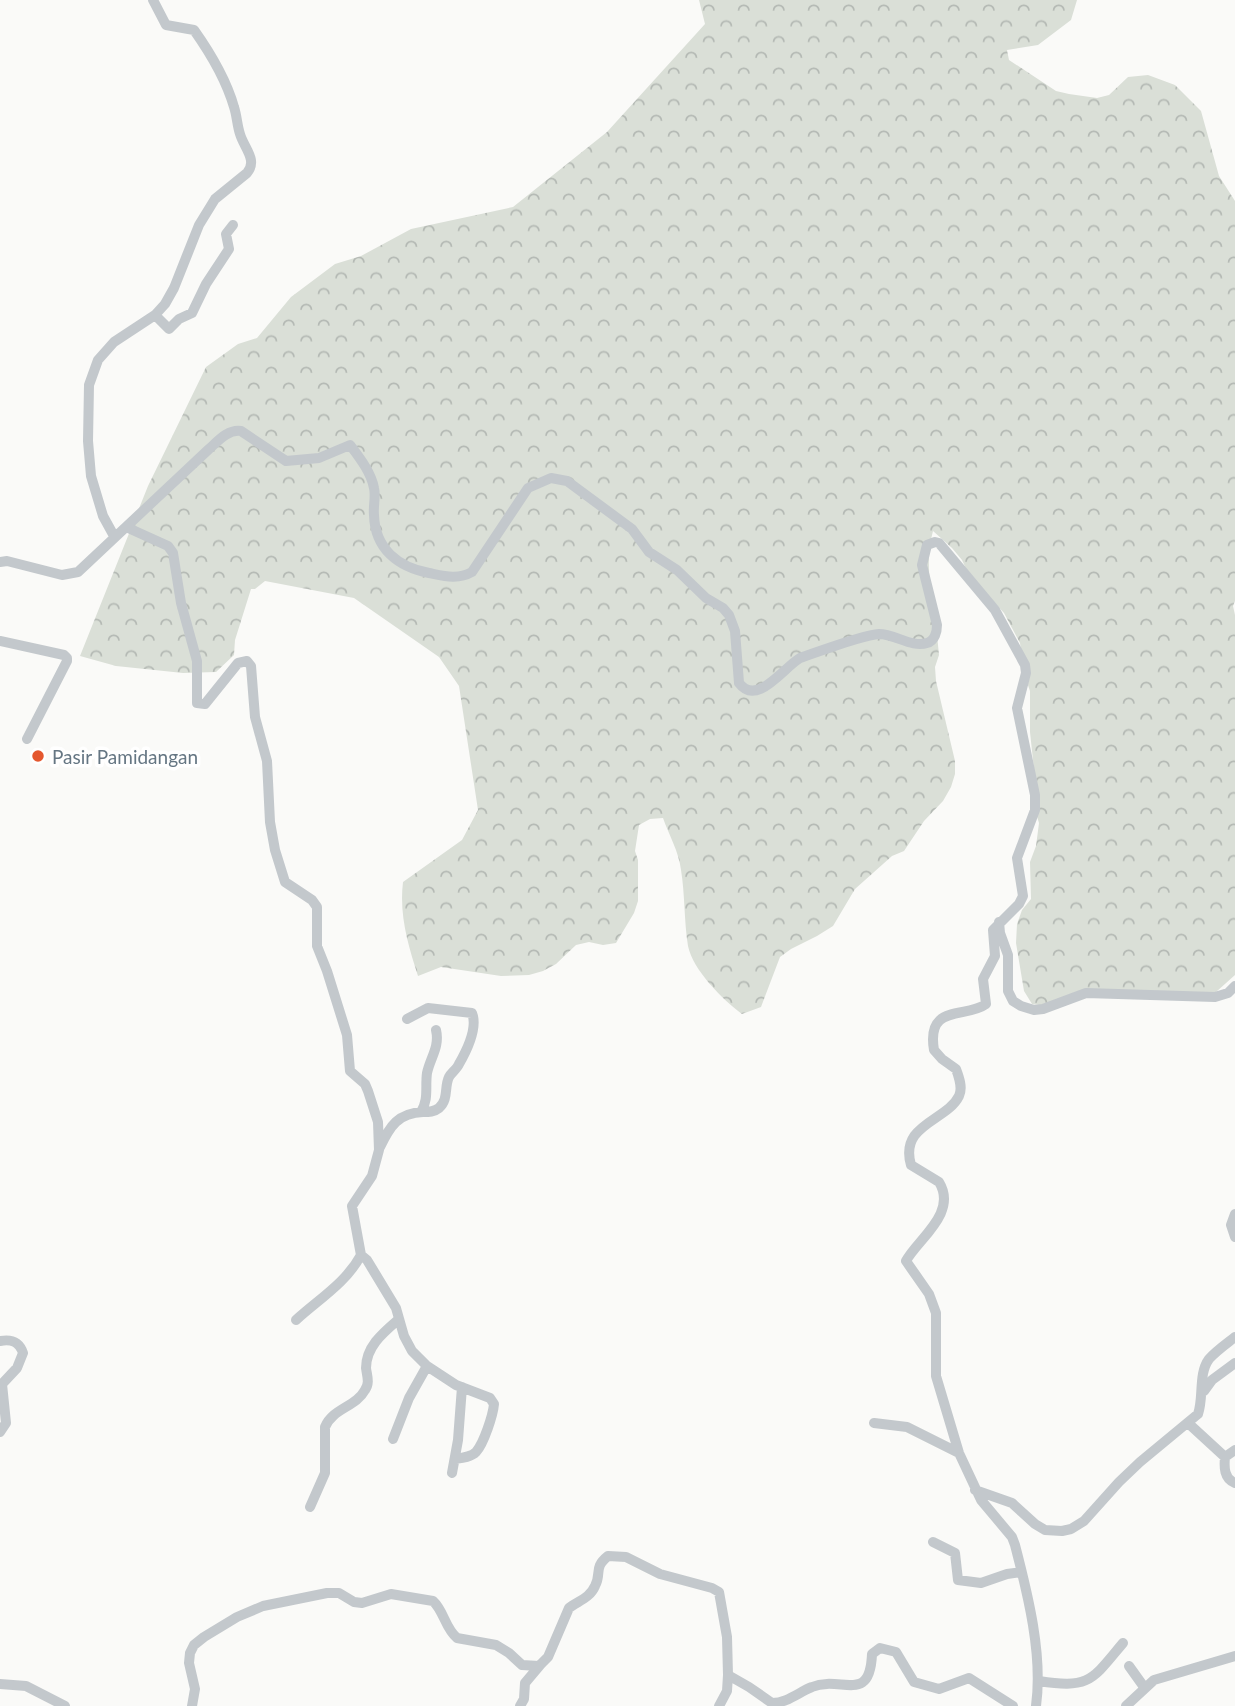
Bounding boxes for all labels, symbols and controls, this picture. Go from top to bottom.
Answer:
place label: Pasir Pamidangan [52,745,198,768]
marker: Pasir Pamidangan [30,748,46,764]

